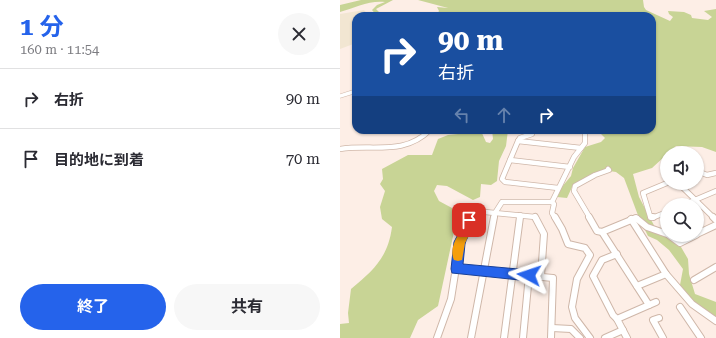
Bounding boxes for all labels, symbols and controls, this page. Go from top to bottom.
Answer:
text: 1 分 [20,13,64,41]
button: close [278,13,320,55]
text: 90 m [438,24,503,57]
icon: right [372,28,424,80]
text: 160 m · 11:54 [20,42,99,57]
text: 右折 [438,62,474,83]
icon: right [20,88,42,110]
text: 90 m [286,90,320,108]
text: 右折 [54,91,84,109]
icon: left [451,104,473,126]
icon: ahead [493,104,515,126]
icon: right [535,104,557,126]
map controls [660,146,704,242]
button: sound [660,146,704,190]
icon: arrive [20,148,42,170]
text: 70 m [286,150,320,168]
text: 目的地に到着 [54,151,144,169]
button: search [660,198,704,242]
pin [452,203,486,237]
icon: arrive [458,209,480,231]
position arrow [508,254,550,296]
button: 終了 [20,284,166,330]
button: 共有 [174,284,320,330]

